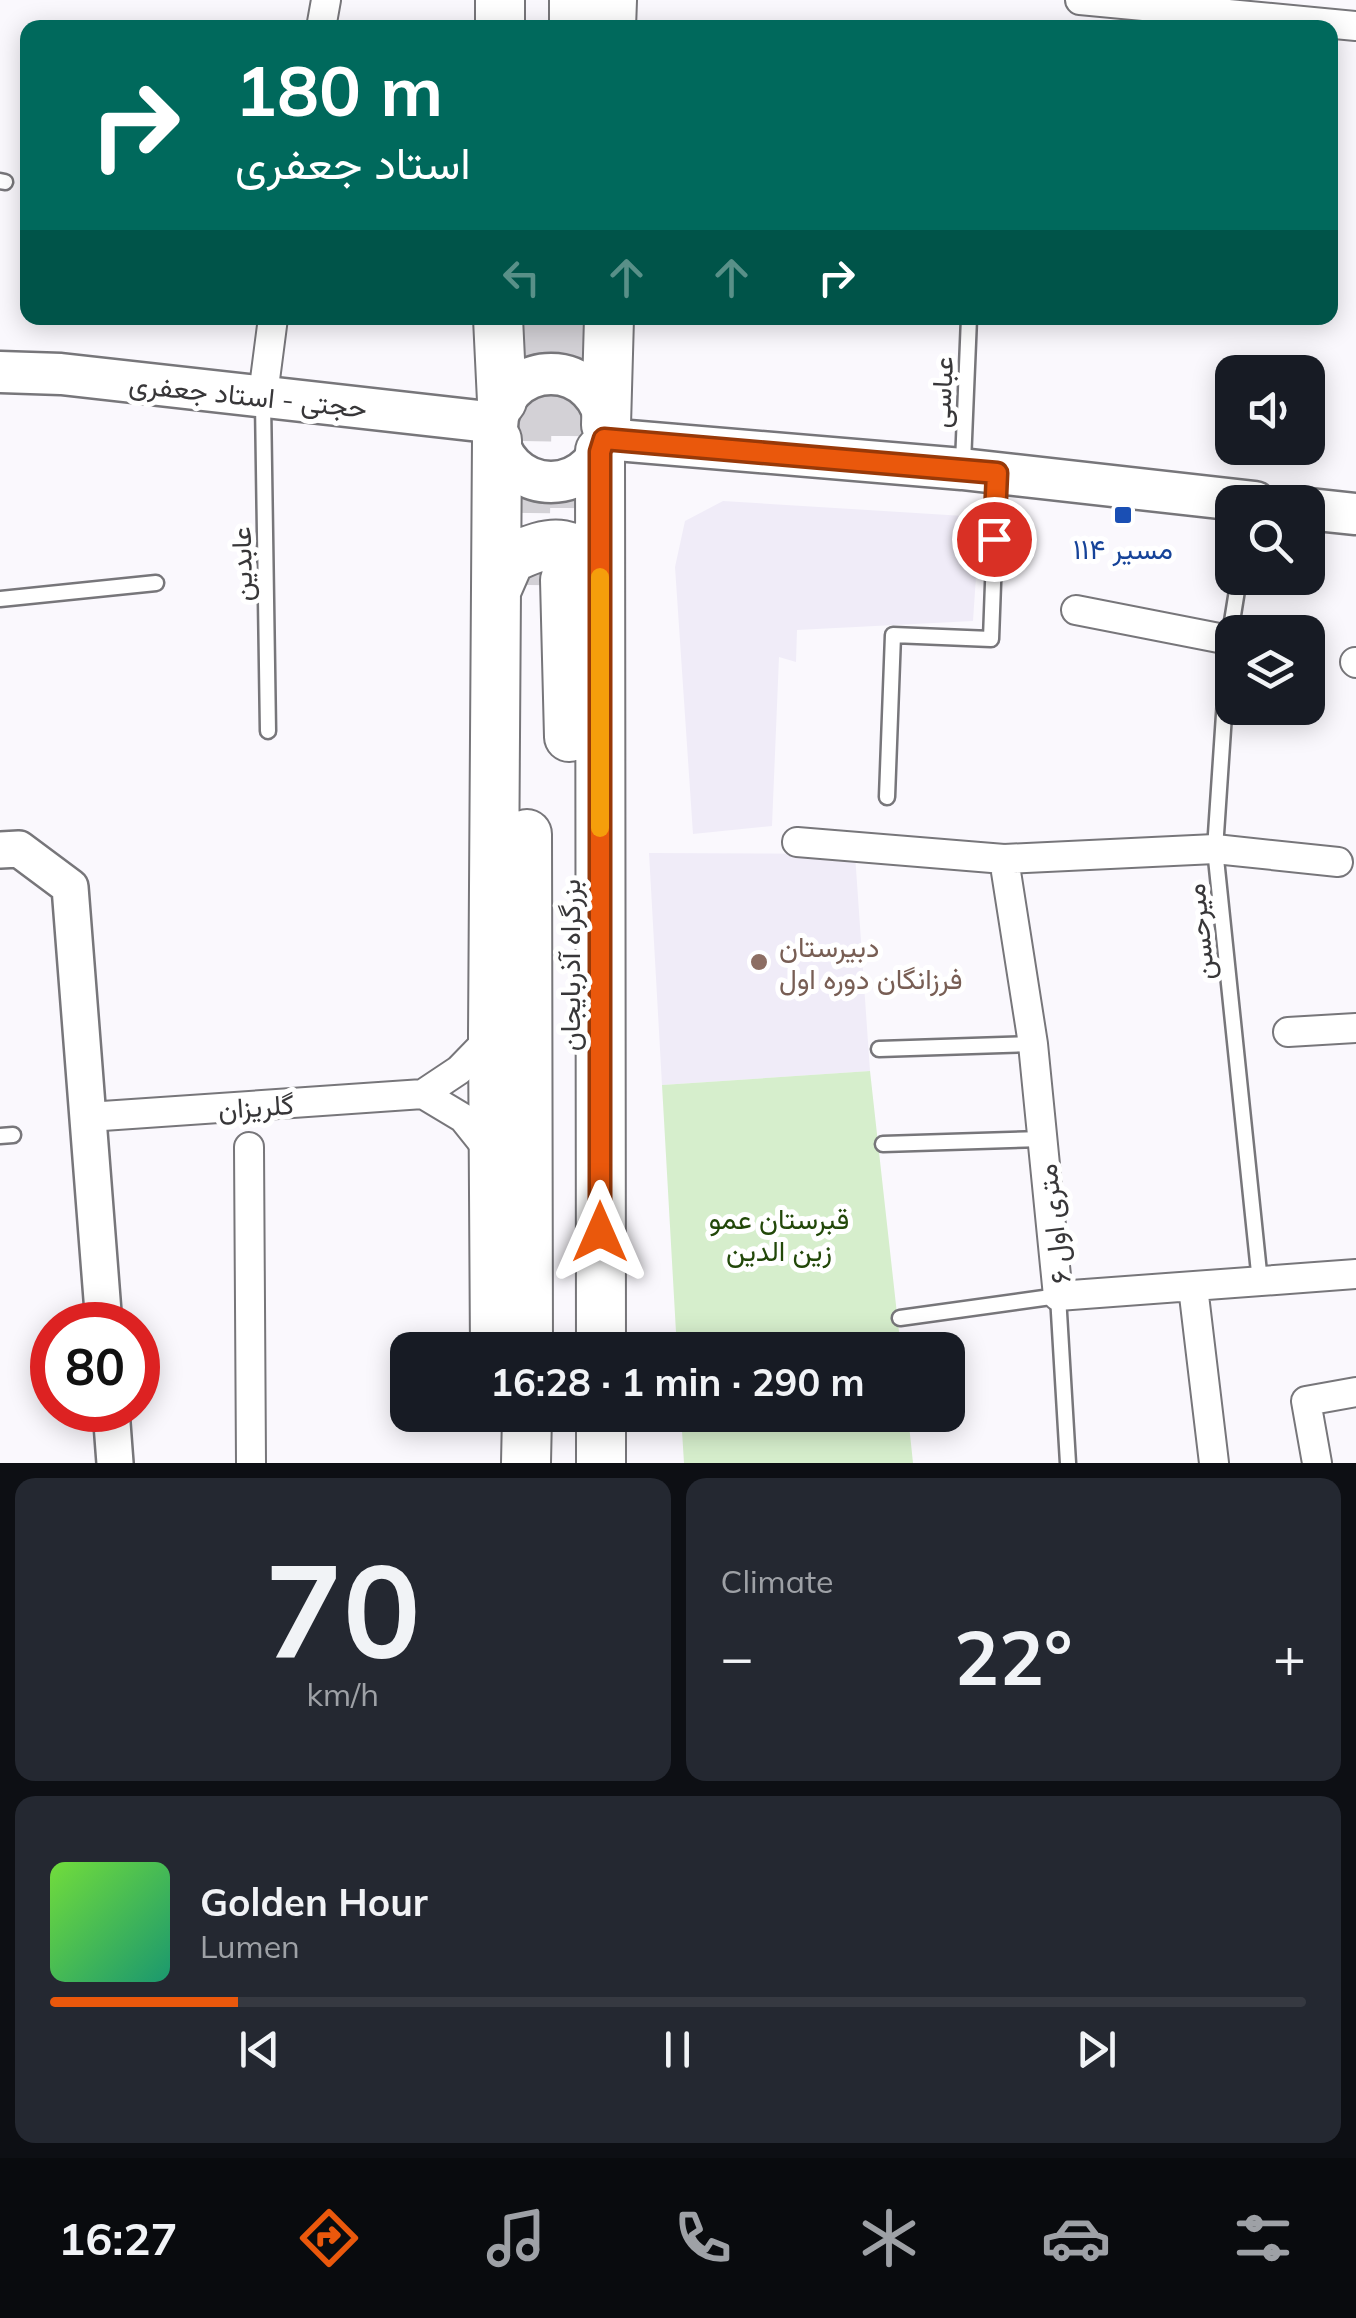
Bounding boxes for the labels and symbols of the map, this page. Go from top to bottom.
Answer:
street label: عباسی [922,355,960,429]
street label: حجتی - استاد جعفری [127,365,369,426]
pin [952,497,1037,582]
marker: مسیر ۱۱۴ [1112,504,1134,526]
street label: عابدین [223,526,259,602]
place label: مسیر ۱۱۴ [1073,531,1173,567]
street label: بزرگراه آذربایجان [552,879,588,1051]
street label: میرحسن [1177,882,1222,982]
place label: دبیرستان فرزانگان دوره اول [779,929,963,997]
marker: دبیرستان فرزانگان دوره اول [748,951,770,973]
street label: گلریزان [217,1086,295,1127]
street label: ۶ متری اول [1028,1162,1079,1286]
position arrow [548,1180,652,1284]
park label: قبرستان عمو زین الدین [709,1201,849,1269]
speed limit sign: 80 [30,1302,160,1432]

